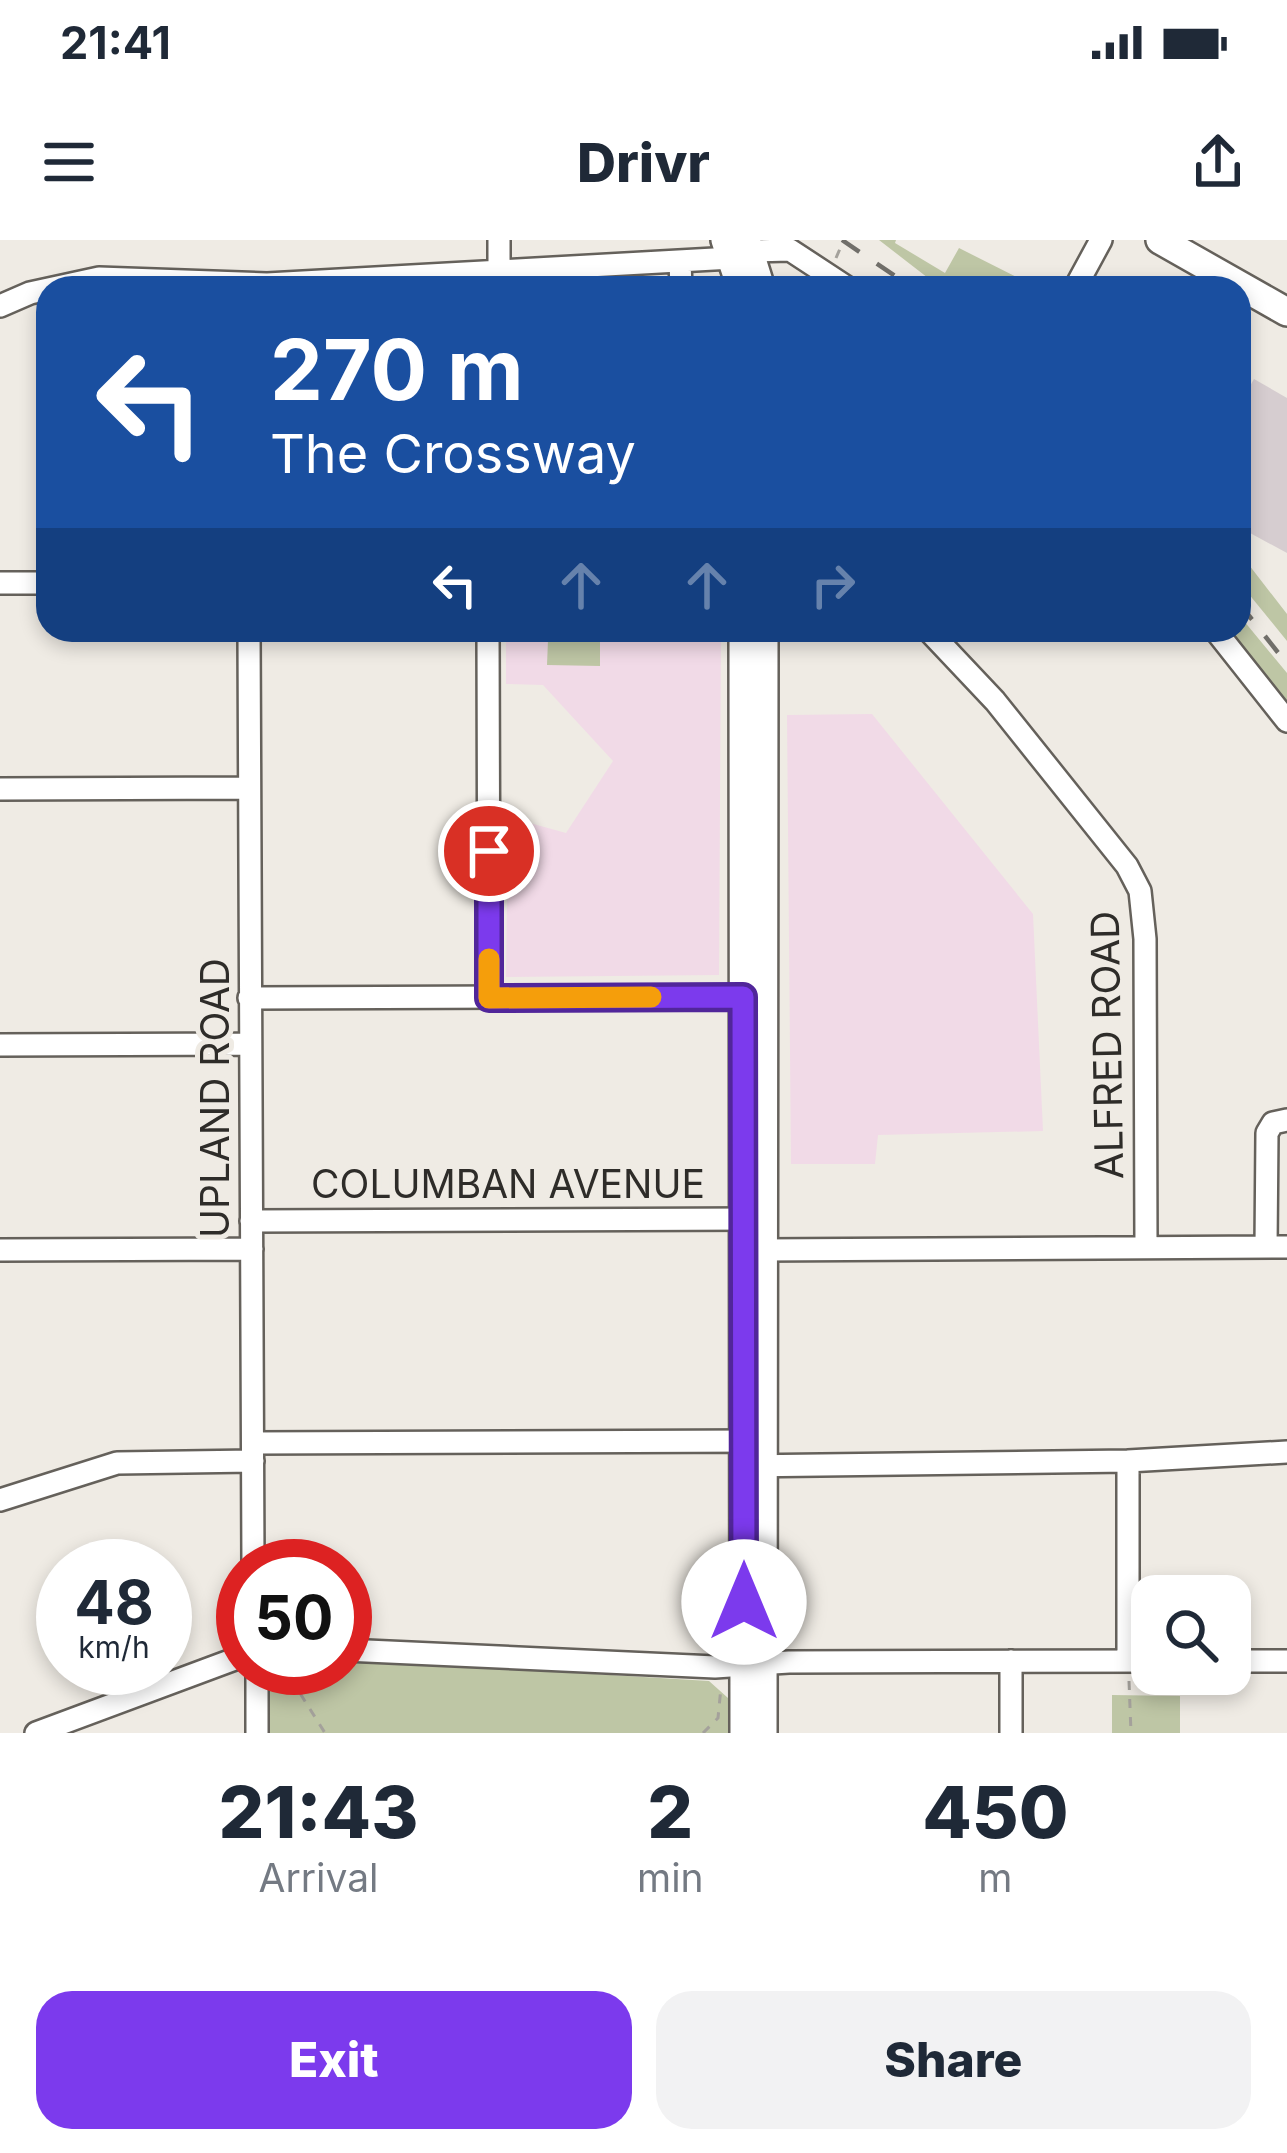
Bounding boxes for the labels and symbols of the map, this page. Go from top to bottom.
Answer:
pin [438,800,540,902]
street label: ALFRED ROAD [1081,910,1132,1180]
street label: UPLAND ROAD [191,958,238,1238]
street label: COLUMBAN AVENUE [311,1160,705,1207]
speed limit sign: 50 [216,1539,372,1695]
position arrow [681,1539,807,1665]

